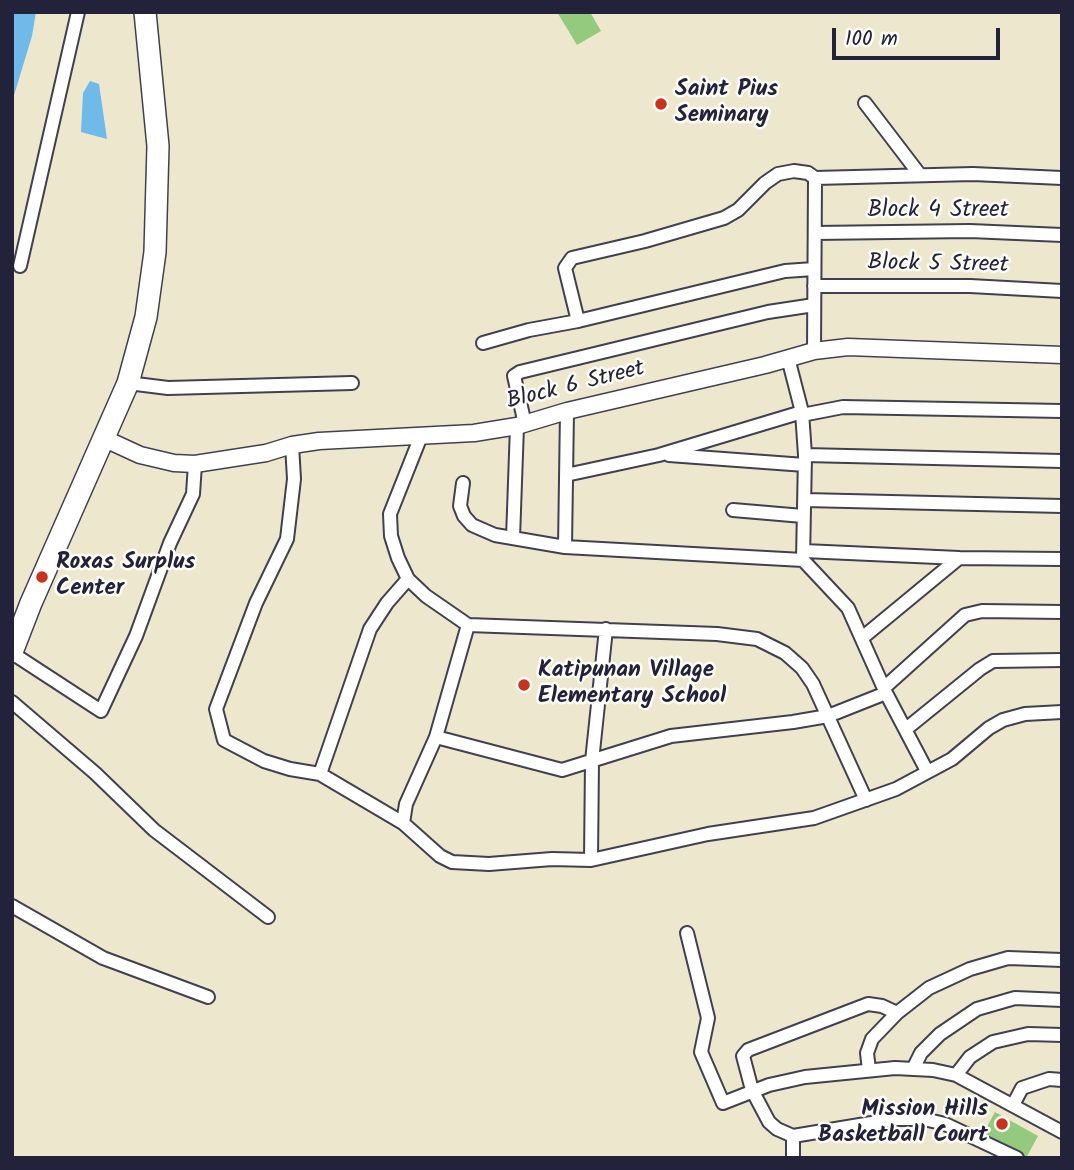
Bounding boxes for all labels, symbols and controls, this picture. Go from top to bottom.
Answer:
scale bar [836,14,1004,58]
text: 100 m [845,23,898,56]
place label: Saint Pius Seminary [675,77,778,131]
marker: Saint Pius Seminary [653,96,669,112]
street label: Block 4 Street [867,198,1009,226]
street label: Block 5 Street [867,251,1009,281]
street label: Block 6 Street [504,357,648,417]
place label: Roxas Surplus Center [56,550,195,604]
marker: Roxas Surplus Center [34,569,50,585]
place label: Katipunan Village Elementary School [538,658,726,712]
marker: Katipunan Village Elementary School [516,677,532,693]
place label: Mission Hills Basketball Court [818,1097,988,1151]
marker: Mission Hills Basketball Court [994,1116,1010,1132]

